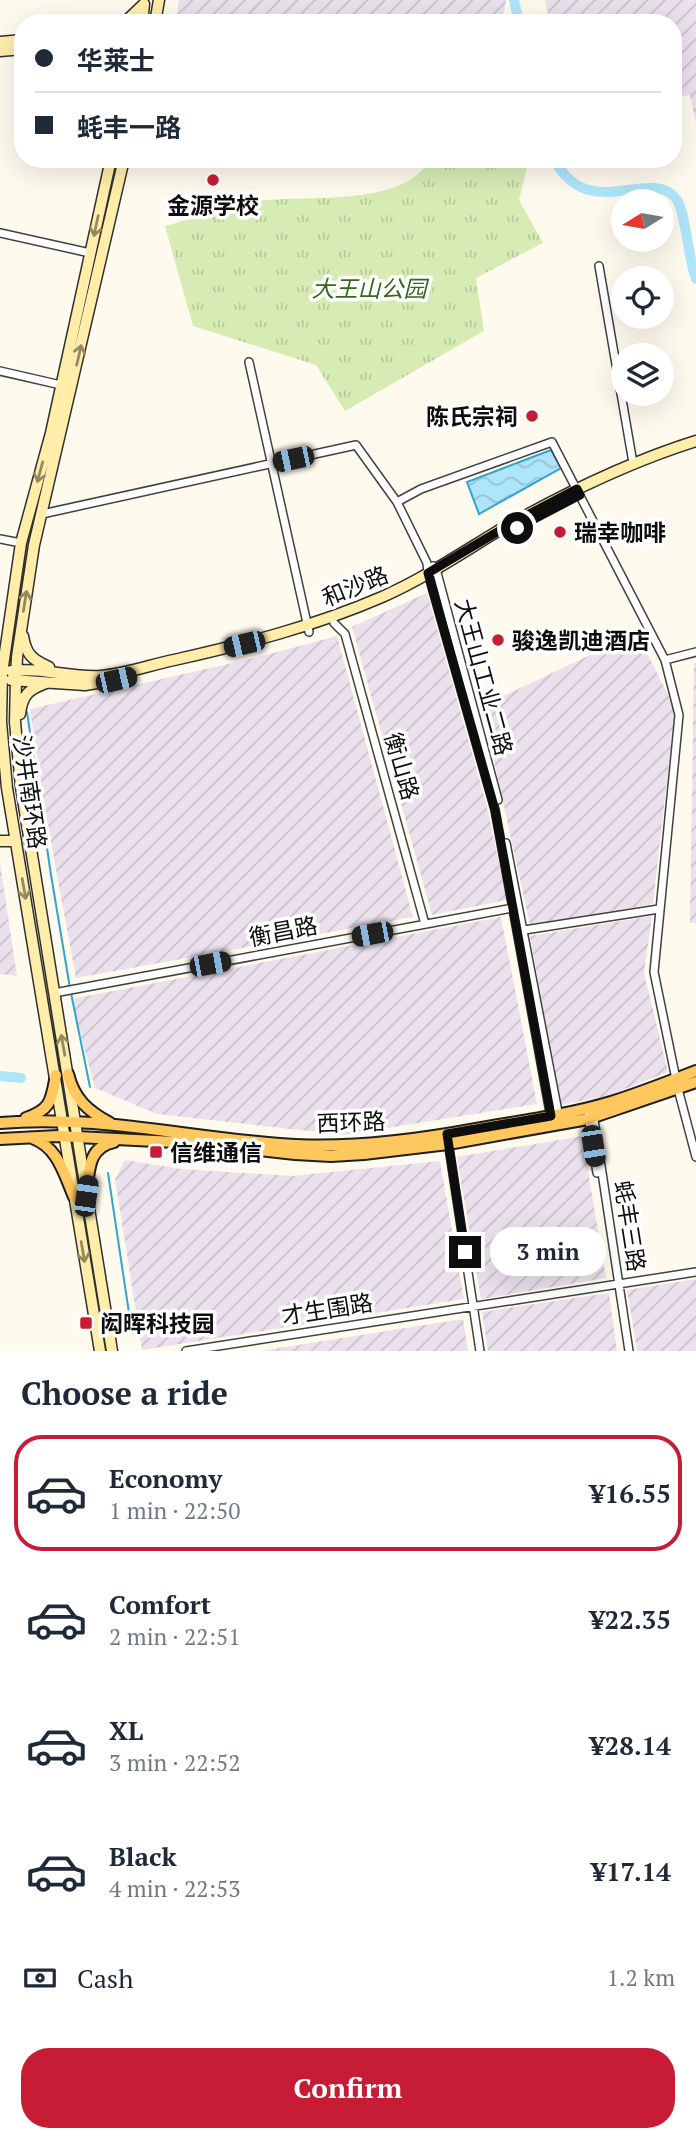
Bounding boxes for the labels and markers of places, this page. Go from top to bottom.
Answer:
marker: 金源学校 [205,172,221,188]
place label: 金源学校 [167,190,259,221]
place label: 陈氏宗祠 [426,401,518,432]
marker: 陈氏宗祠 [524,408,540,424]
place label: 瑞幸咖啡 [574,517,666,548]
marker: 瑞幸咖啡 [552,524,568,540]
place label: 骏逸凯迪酒店 [512,625,650,656]
marker: 骏逸凯迪酒店 [490,632,506,648]
place label: 信维通信 [170,1137,262,1168]
marker: 信维通信 [148,1144,164,1160]
place label: 闳晖科技园 [100,1308,215,1339]
marker: 闳晖科技园 [78,1315,94,1331]

